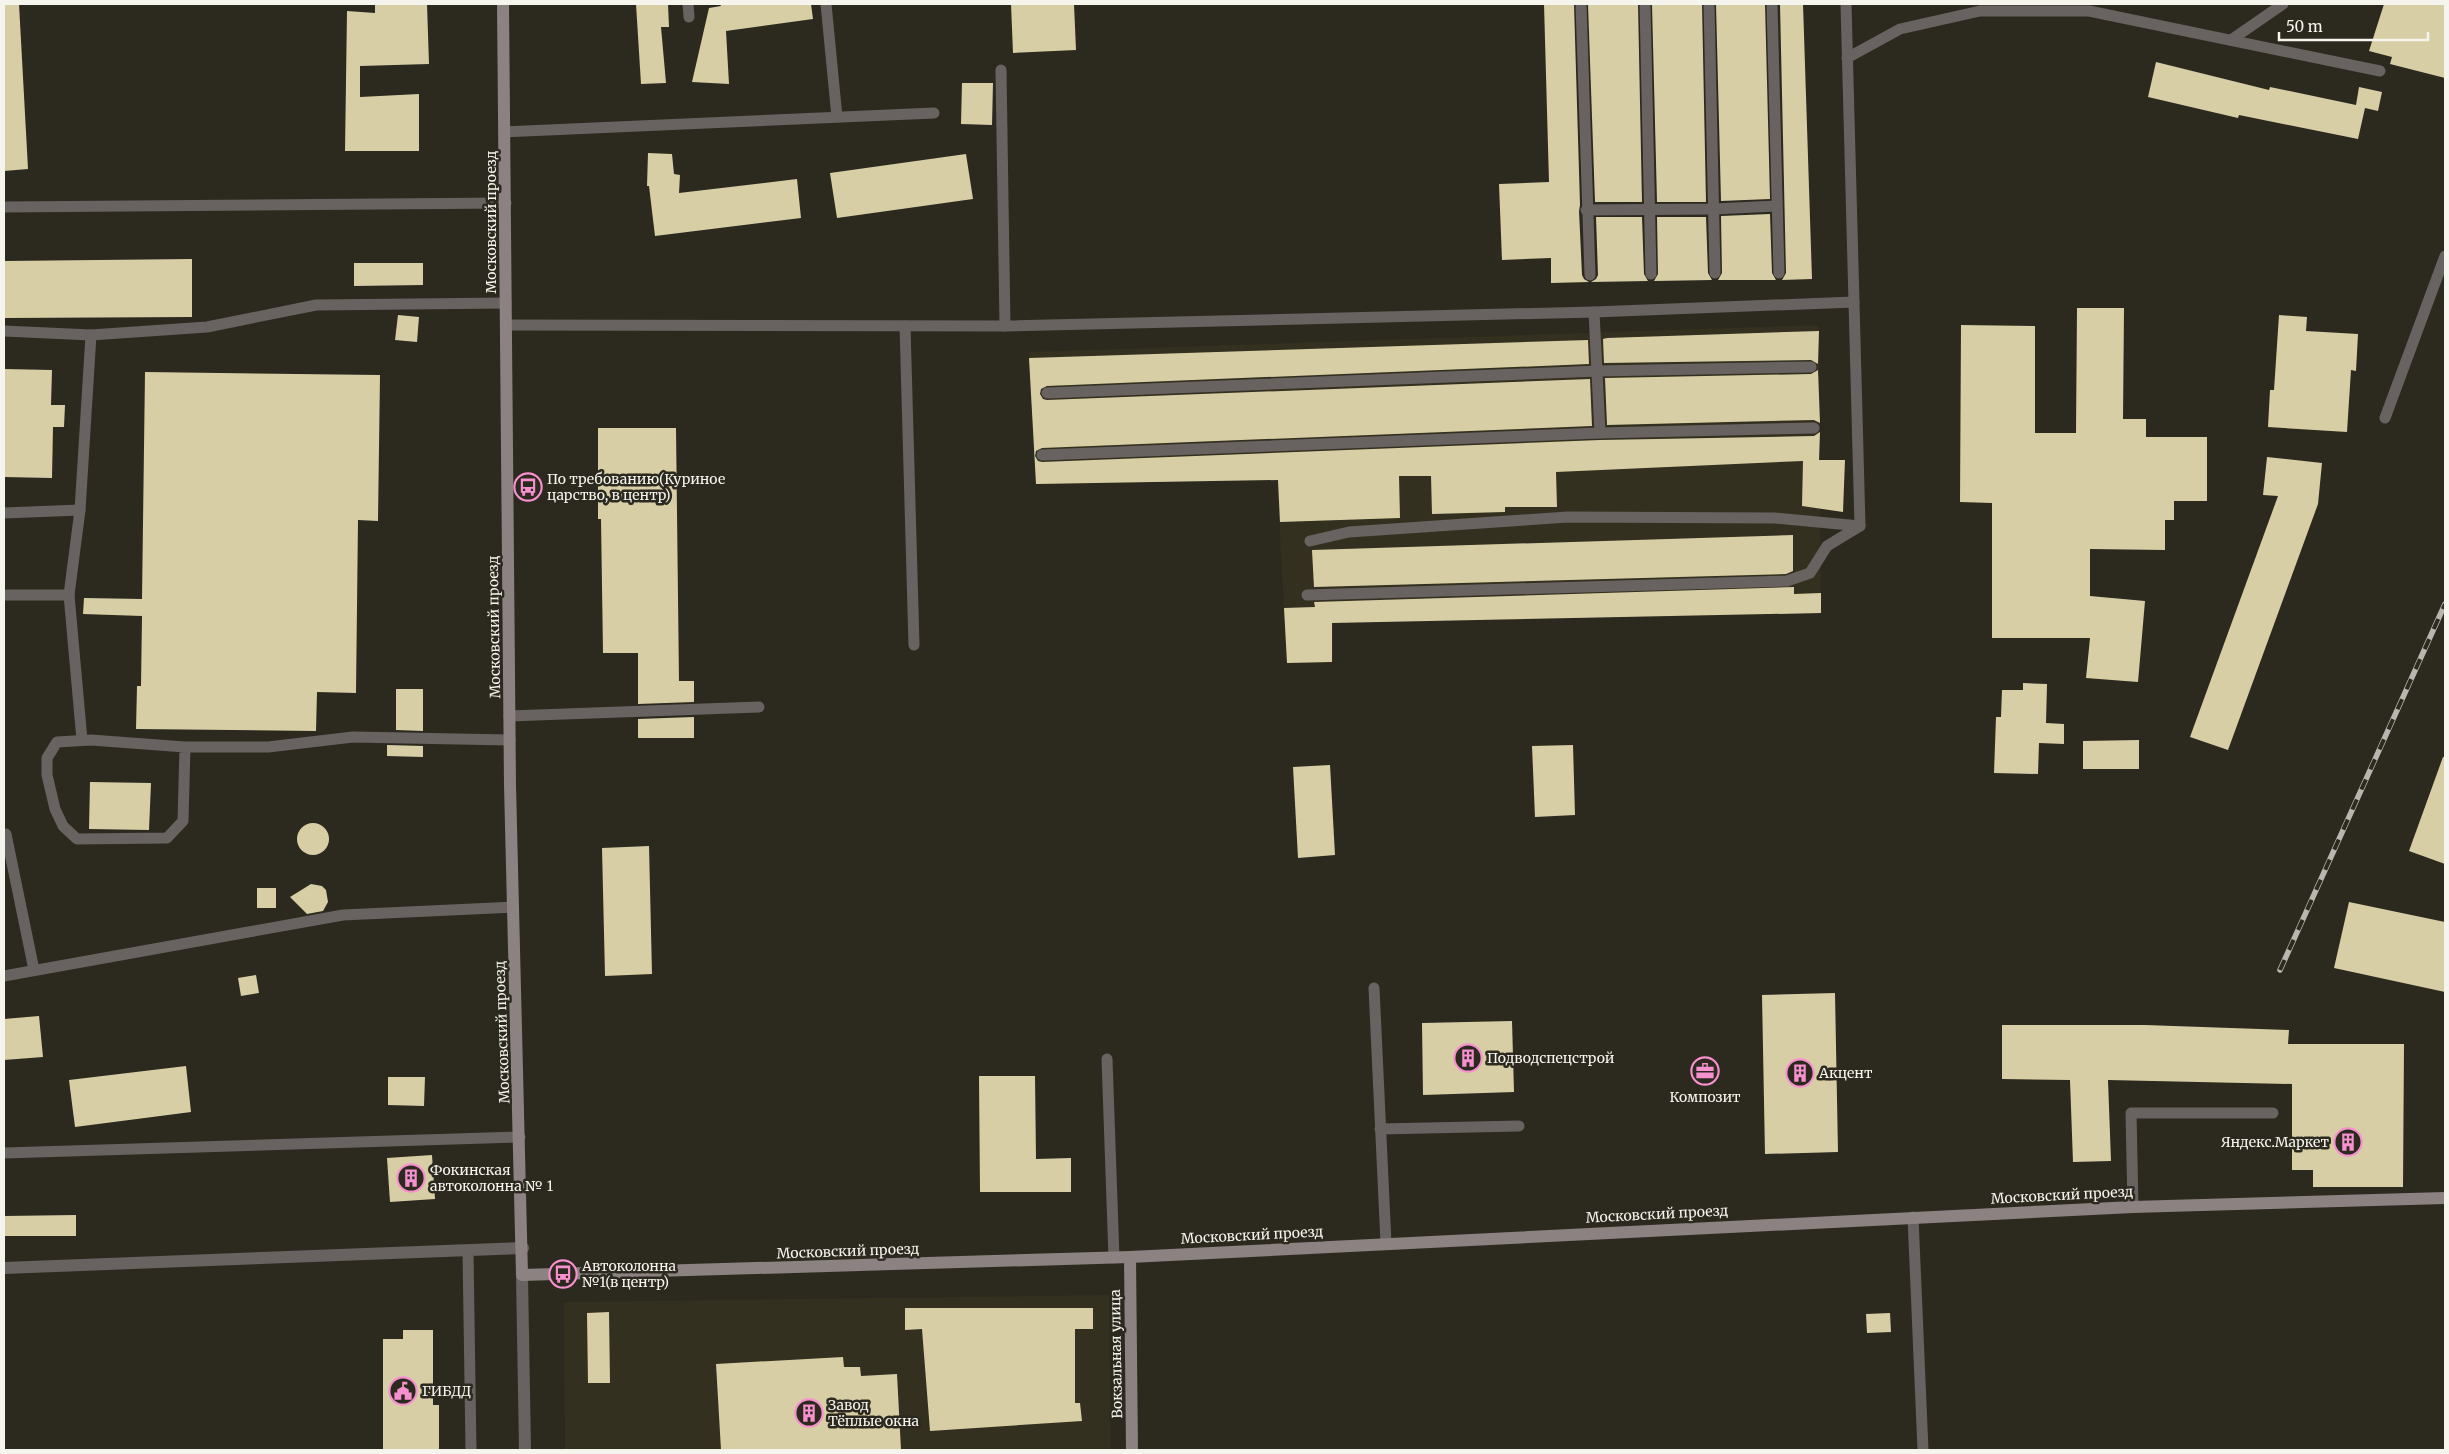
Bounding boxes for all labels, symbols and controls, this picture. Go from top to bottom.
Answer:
scale bar [2279,10,2428,42]
text: 50 m [2286,17,2323,36]
street label: Московский проезд [482,150,500,293]
place label: По требованию(Куриное царство, в центр) [547,470,725,504]
bus stop icon: По требованию(Куриное царство, в центр) [513,472,543,502]
street label: Московский проезд [484,555,504,699]
street label: Московский проезд [491,960,513,1104]
building icon: Подводспецстрой [1453,1043,1483,1073]
place label: Подводспецстрой [1487,1049,1615,1067]
office icon: Композит [1690,1056,1720,1086]
building icon: Акцент [1785,1058,1815,1088]
place label: Акцент [1818,1064,1873,1082]
place label: Композит [1669,1088,1741,1106]
building icon: Яндекс.Маркет [2333,1127,2363,1157]
place label: Яндекс.Маркет [2221,1133,2329,1151]
place label: Фокинская автоколонна № 1 [430,1161,553,1195]
building icon: Фокинская автоколонна № 1 [396,1163,426,1193]
street label: Московский проезд [1990,1182,2134,1208]
street label: Московский проезд [1585,1201,1729,1227]
street label: Московский проезд [1180,1222,1324,1248]
street label: Московский проезд [776,1240,920,1262]
place label: Автоколонна №1(в центр) [581,1257,677,1291]
bus stop icon: Автоколонна №1(в центр) [548,1259,578,1289]
street label: Вокзальная улица [1106,1289,1126,1419]
public building icon: ГИБДД [388,1376,418,1406]
place label: ГИБДД [422,1382,471,1400]
place label: Завод Тёплые окна [828,1396,920,1430]
building icon: Завод Тёплые окна [794,1398,824,1428]

